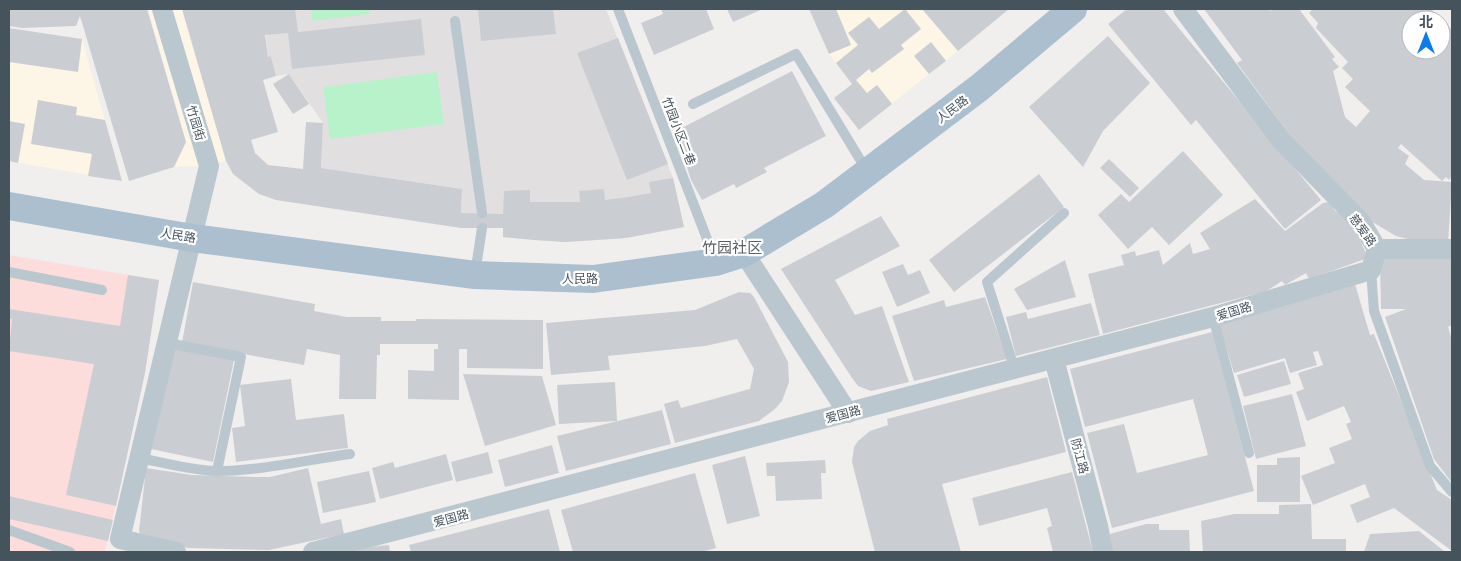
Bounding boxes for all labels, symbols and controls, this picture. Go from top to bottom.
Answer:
north arrow [1401,10,1451,60]
text: 北 [1419,13,1433,31]
street label: 人民路 [933,92,971,126]
street label: 竹园小区二巷 [659,95,699,167]
street label: 竹园街 [184,104,208,142]
street label: 慈爱路 [1346,211,1380,249]
street label: 人民路 [159,225,197,245]
district label: 竹园社区 [702,238,762,257]
street label: 人民路 [562,271,598,286]
street label: 爱国路 [1215,299,1253,323]
street label: 爱国路 [824,402,862,426]
street label: 防江路 [1068,437,1092,475]
street label: 爱国路 [432,506,470,530]

